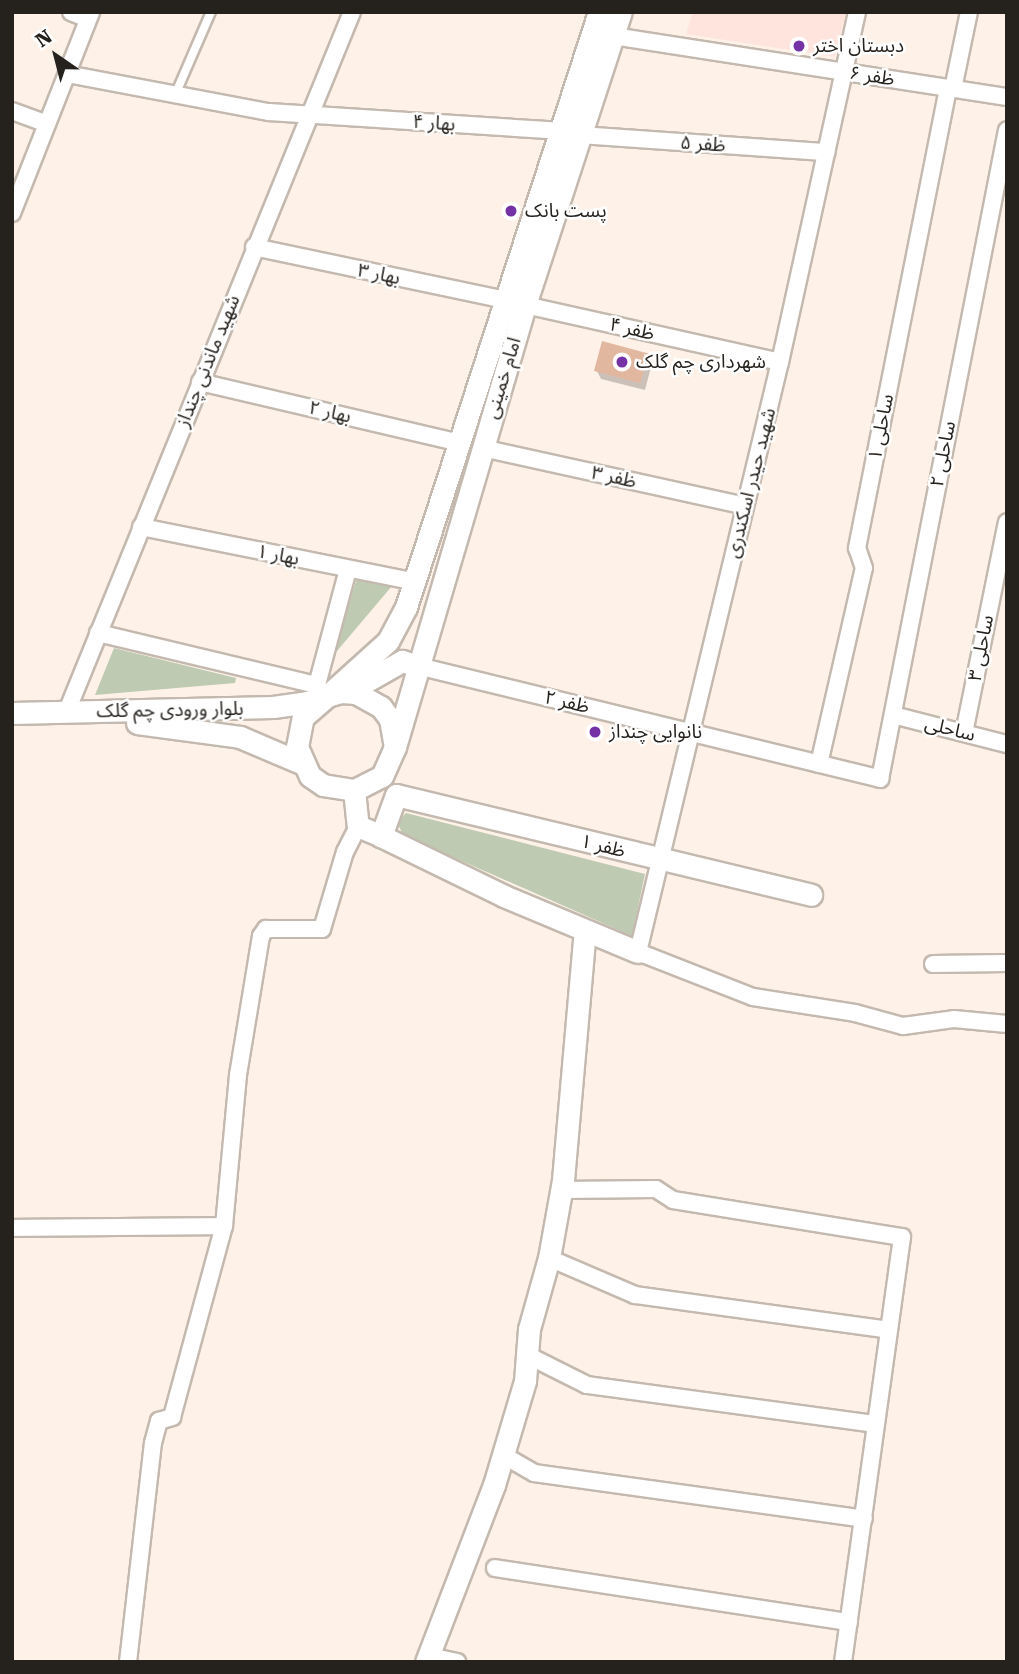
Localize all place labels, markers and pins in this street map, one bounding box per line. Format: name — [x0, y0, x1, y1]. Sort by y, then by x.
place label: دبستان اختر — [813, 35, 904, 57]
marker: دبستان اختر — [791, 38, 807, 54]
place label: پست بانک — [525, 200, 607, 222]
marker: پست بانک — [503, 203, 519, 219]
place label: شهرداری چم گلک — [636, 351, 766, 373]
marker: شهرداری چم گلک — [614, 354, 630, 370]
place label: نانوایی چنداز — [609, 721, 702, 743]
marker: نانوایی چنداز — [587, 724, 603, 740]

